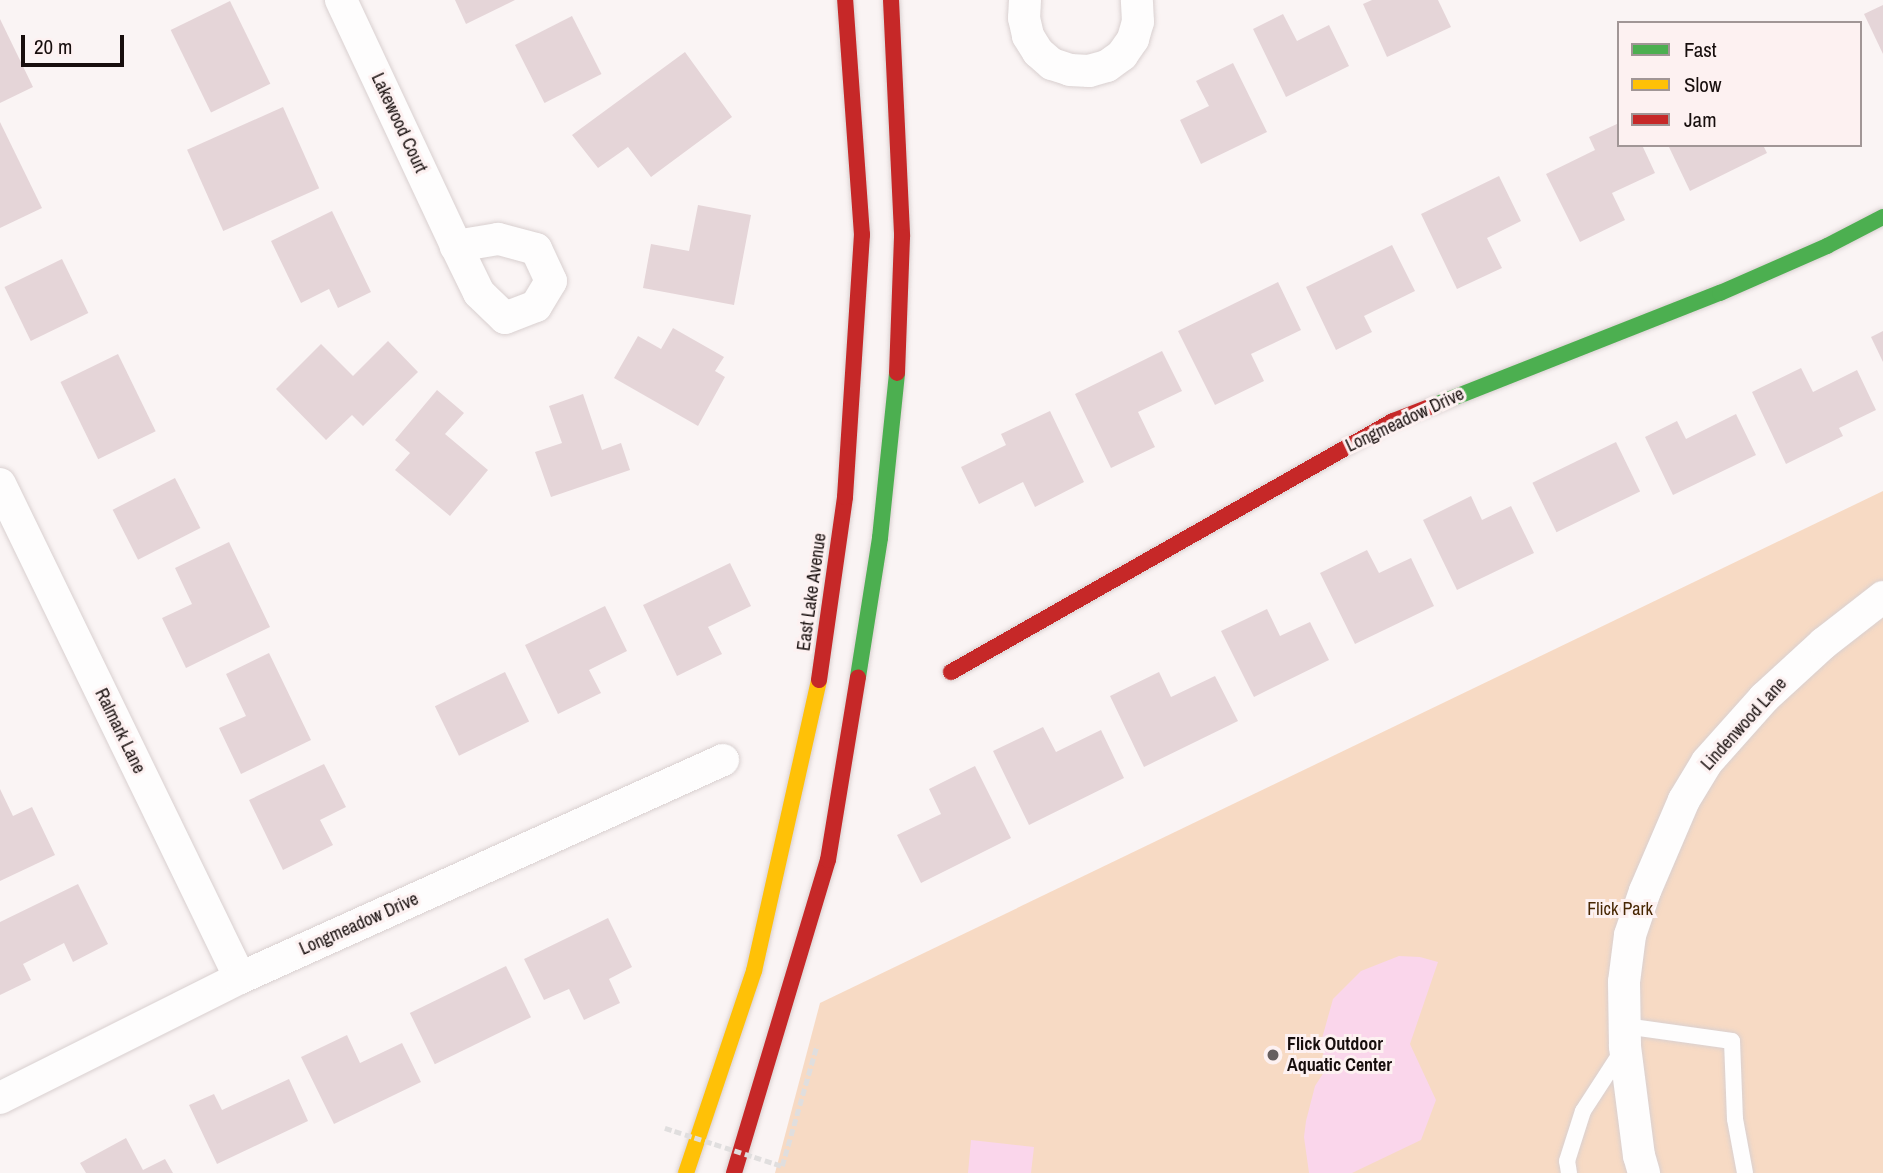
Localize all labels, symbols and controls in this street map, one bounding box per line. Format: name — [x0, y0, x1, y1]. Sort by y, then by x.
scale bar — [24, 21, 128, 65]
legend — [1617, 21, 1862, 147]
text: 20 m — [34, 32, 72, 61]
text: Fast — [1684, 35, 1717, 64]
street label: Lakewood Court — [367, 70, 431, 176]
text: Slow — [1684, 70, 1721, 99]
text: Jam — [1684, 105, 1717, 134]
street label: Longmeadow Drive — [1342, 383, 1468, 457]
street label: East Lake Avenue — [793, 531, 831, 653]
street label: Lindenwood Lane — [1697, 673, 1791, 775]
street label: Ralmark Lane — [90, 685, 150, 777]
street label: Longmeadow Drive — [296, 888, 422, 960]
park label: Flick Park — [1587, 898, 1653, 920]
place label: Flick Outdoor Aquatic Center — [1287, 1034, 1392, 1076]
marker: Flick Outdoor Aquatic Center — [1265, 1047, 1281, 1063]

